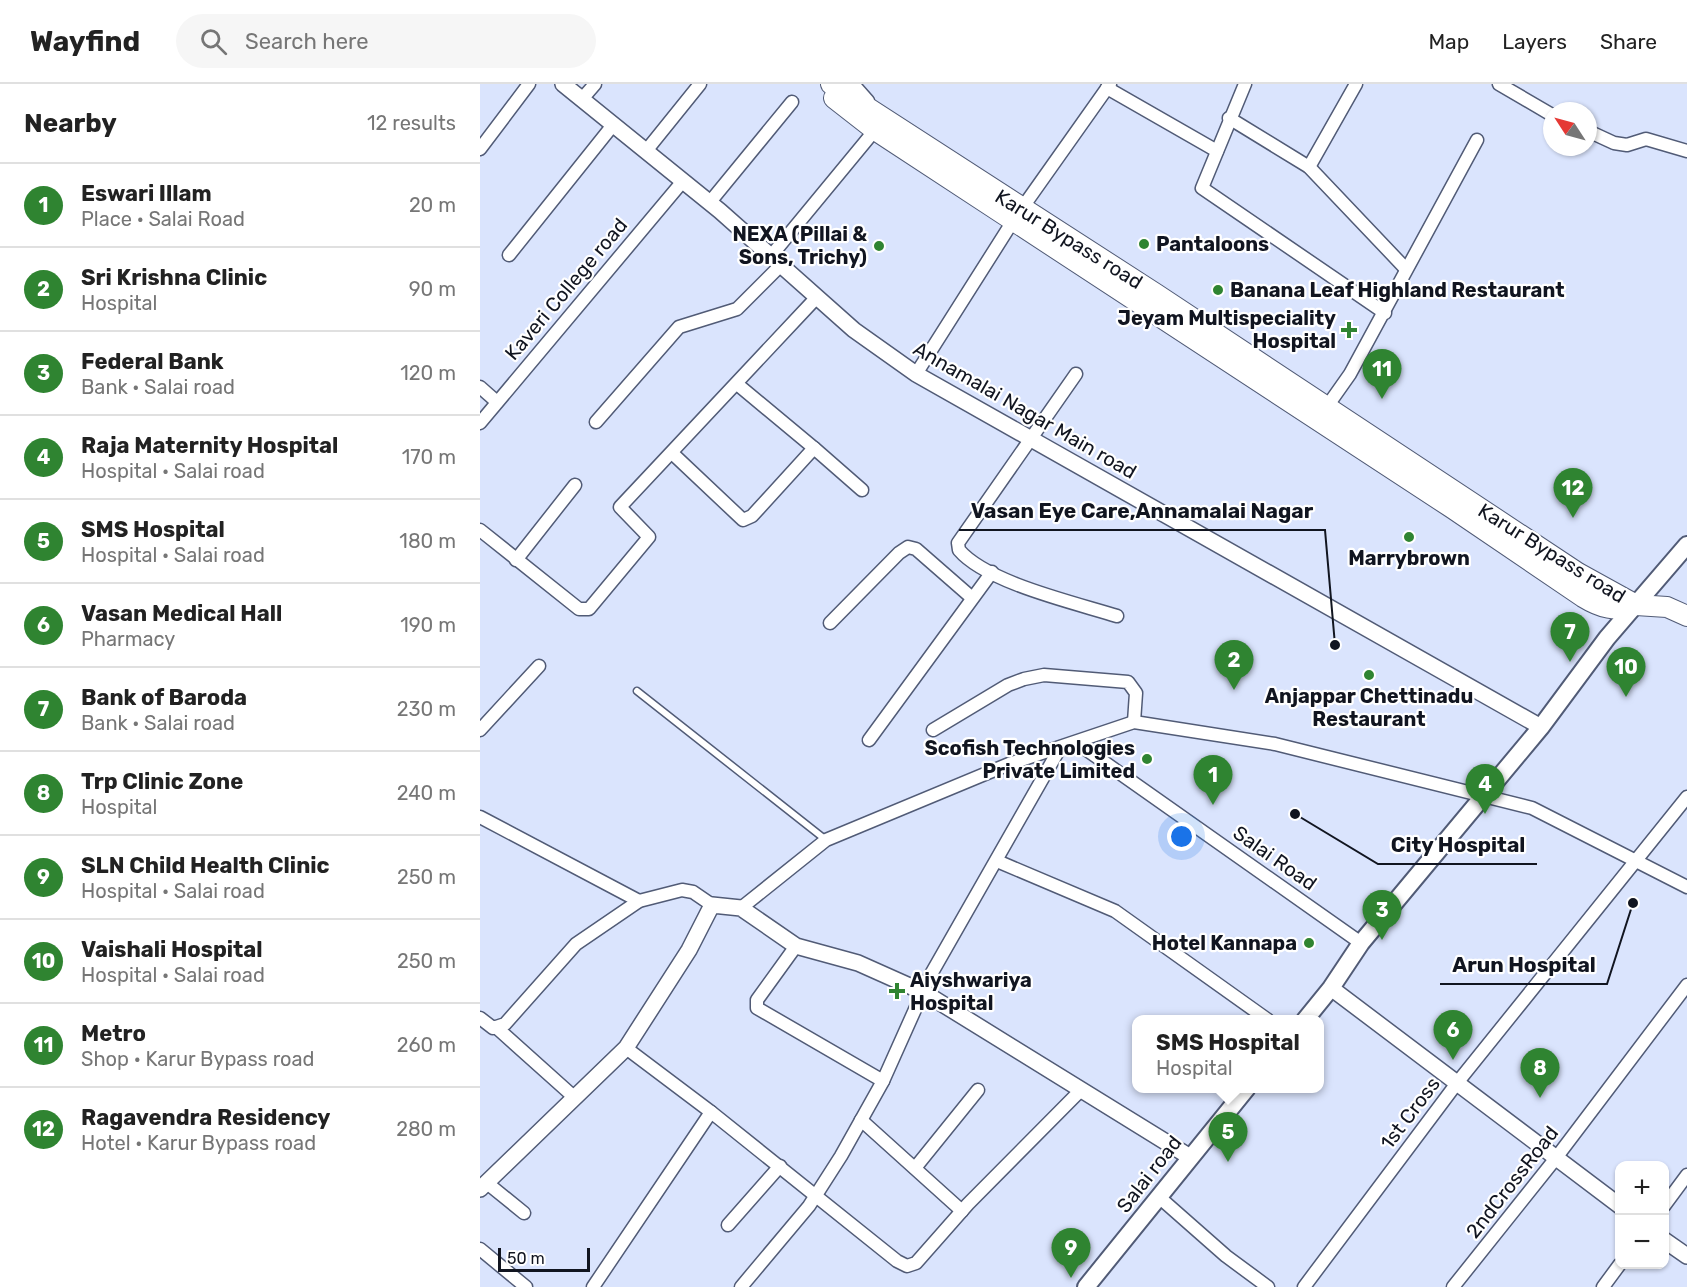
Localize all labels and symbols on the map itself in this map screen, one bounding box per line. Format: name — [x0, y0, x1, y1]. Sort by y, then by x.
north arrow — [1543, 102, 1597, 156]
street label: Karur Bypass road — [991, 184, 1147, 294]
street label: Kaveri College road — [500, 213, 632, 365]
place label: NEXA (Pillai & Sons, Trichy) — [732, 222, 867, 269]
place label: Pantaloons — [1156, 232, 1269, 256]
marker: Pantaloons — [1137, 237, 1151, 251]
marker: NEXA (Pillai & Sons, Trichy) — [872, 239, 886, 253]
place label: Banana Leaf Highland Restaurant — [1230, 278, 1565, 302]
marker: Banana Leaf Highland Restaurant — [1211, 283, 1225, 297]
place label: Jeyam Multispeciality Hospital — [1118, 306, 1336, 353]
marker: Jeyam Multispeciality Hospital — [1340, 321, 1358, 339]
street label: Annamalai Nagar Main road — [909, 336, 1141, 484]
pin: 11 — [1362, 350, 1402, 399]
pin: 12 — [1554, 468, 1592, 518]
callout: Vasan Eye Care,Annamalai Nagar — [959, 491, 1325, 530]
text: Vasan Eye Care,Annamalai Nagar — [971, 498, 1314, 523]
street label: Karur Bypass road — [1474, 498, 1630, 608]
marker: Marrybrown — [1402, 530, 1416, 544]
place label: Marrybrown — [1348, 546, 1470, 570]
pin: 7 — [1550, 612, 1590, 662]
pin: 2 — [1214, 640, 1254, 690]
pin: 10 — [1606, 648, 1646, 697]
marker: Anjappar Chettinadu Restaurant — [1362, 668, 1376, 682]
place label: Anjappar Chettinadu Restaurant — [1265, 684, 1473, 731]
place label: Scofish Technologies Private Limited — [925, 736, 1135, 783]
marker: Scofish Technologies Private Limited — [1140, 752, 1154, 766]
pin: 1 — [1194, 756, 1232, 805]
pin: 4 — [1466, 764, 1504, 814]
street label: Salai Road — [1229, 820, 1321, 896]
your location — [1167, 822, 1196, 851]
callout: City Hospital — [1378, 825, 1537, 864]
text: City Hospital — [1391, 832, 1525, 857]
pin: 3 — [1362, 890, 1402, 940]
place label: Hotel Kannapa — [1152, 931, 1297, 955]
marker: Hotel Kannapa — [1302, 936, 1316, 950]
callout: Arun Hospital — [1440, 945, 1607, 984]
text: Arun Hospital — [1452, 952, 1596, 977]
place label: Aiyshwariya Hospital — [910, 968, 1032, 1015]
marker: Aiyshwariya Hospital — [888, 982, 906, 1000]
pin: 6 — [1434, 1010, 1472, 1060]
pin: 8 — [1520, 1048, 1560, 1098]
street label: 1st Cross — [1375, 1072, 1445, 1154]
pin: 5 — [1208, 1112, 1248, 1162]
street label: 2ndCrossRoad — [1461, 1121, 1563, 1243]
street label: Salai road — [1112, 1131, 1186, 1217]
pin: 9 — [1052, 1228, 1090, 1278]
scale bar — [498, 1245, 590, 1272]

